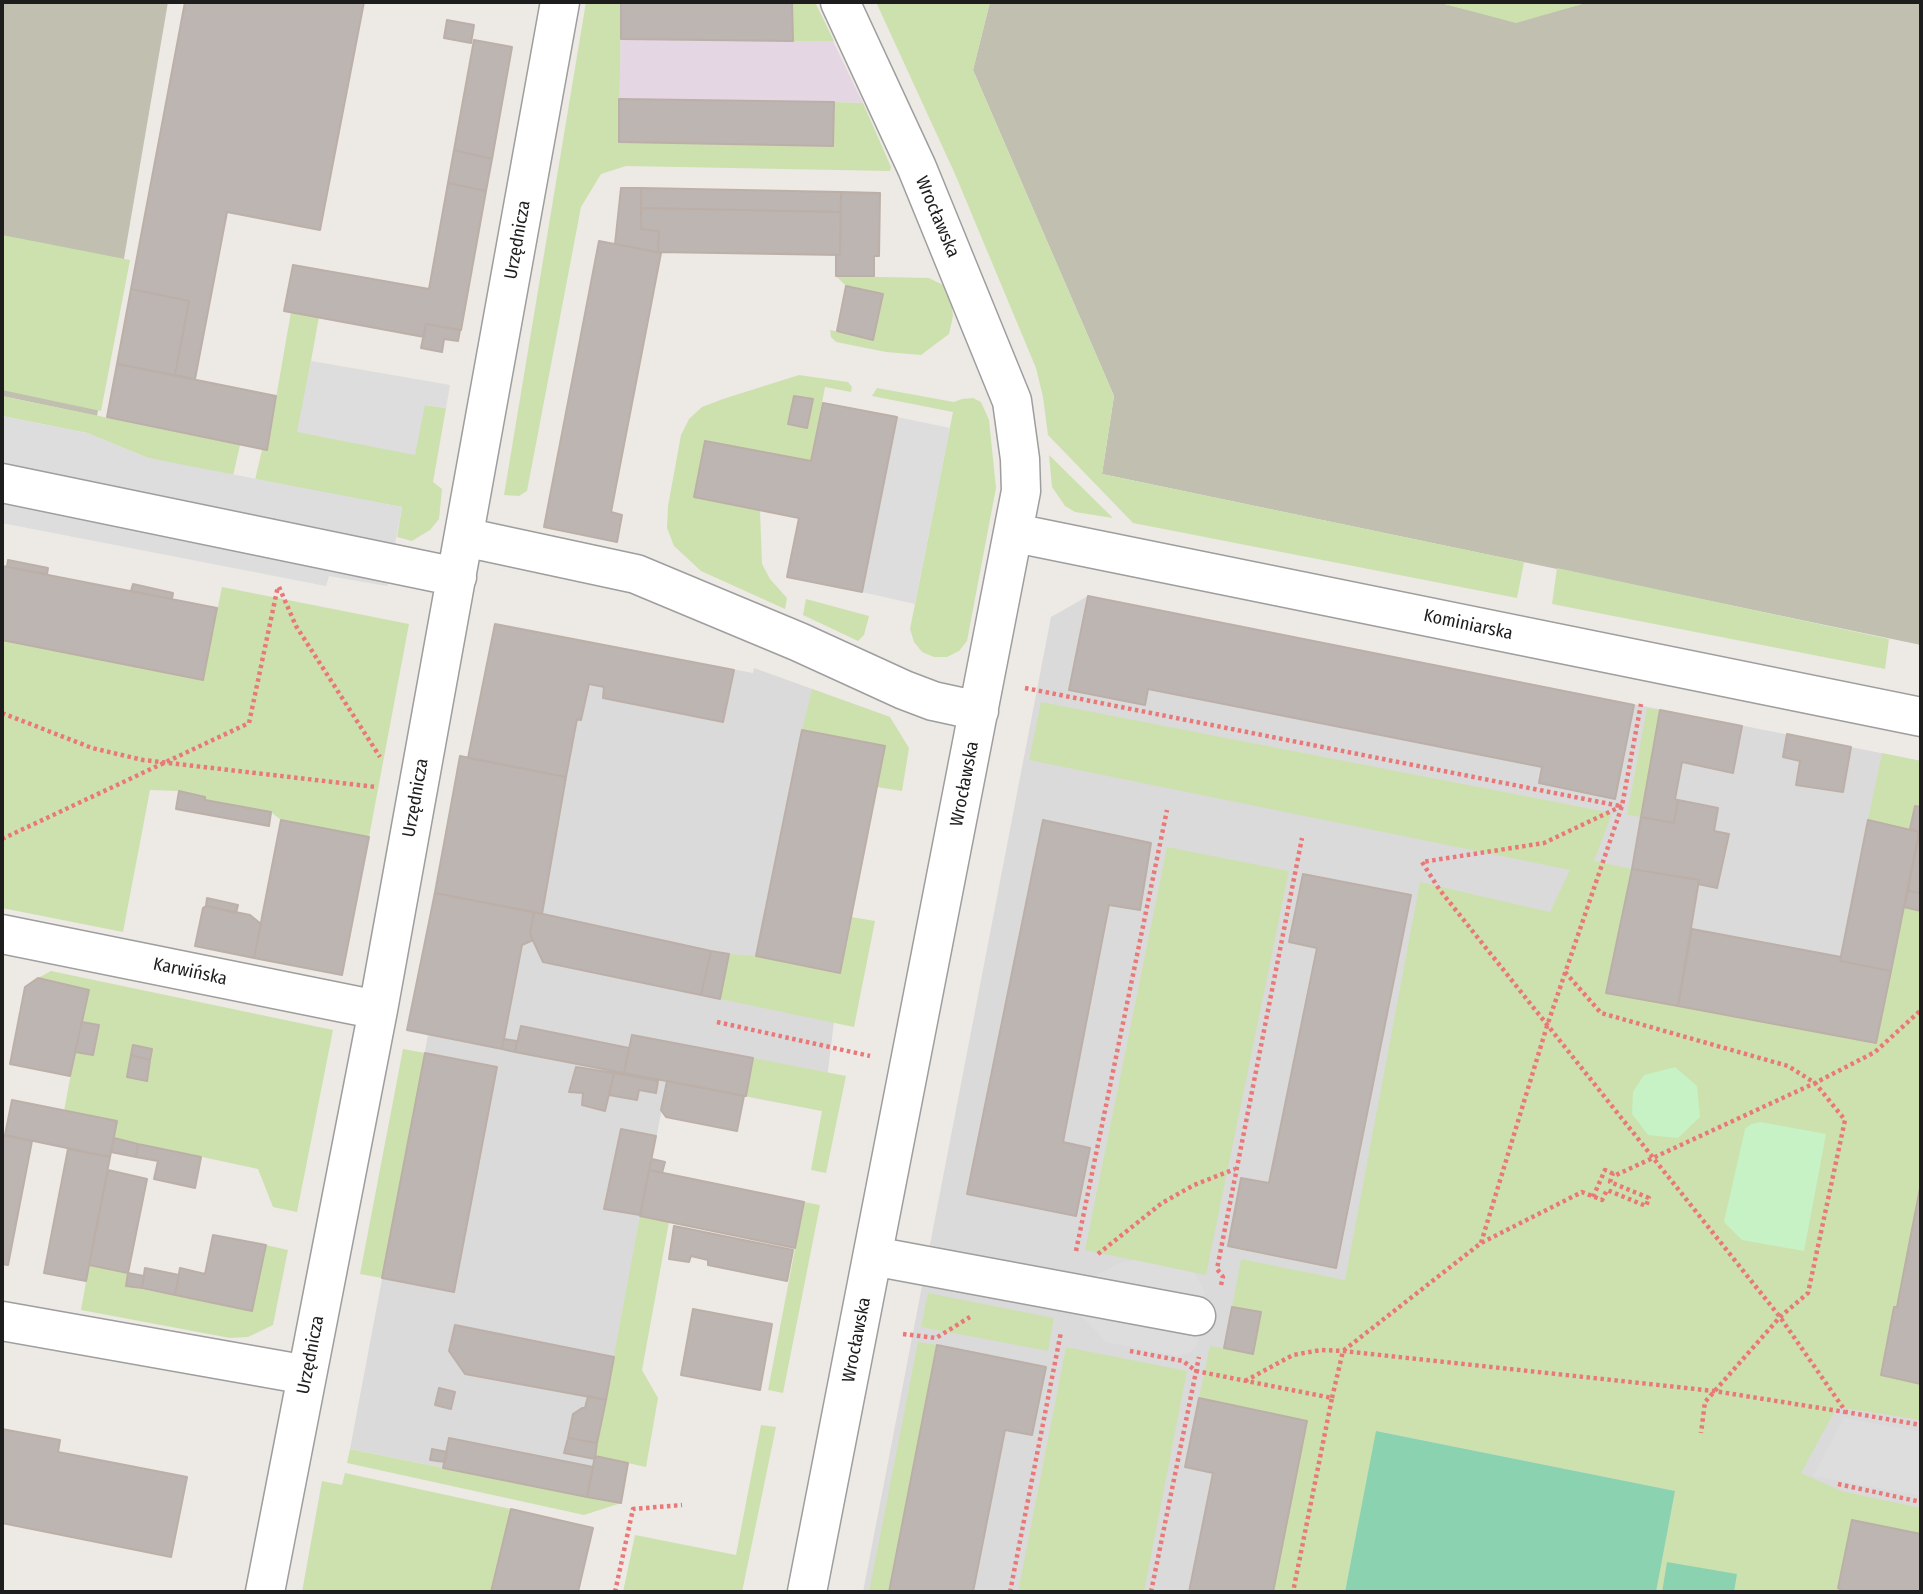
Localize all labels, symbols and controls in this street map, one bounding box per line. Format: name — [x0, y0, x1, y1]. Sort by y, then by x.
street label: Wrocławska — [910, 173, 964, 261]
street label: Urzędnicza — [500, 199, 536, 281]
street label: Kominiarska — [1421, 605, 1515, 645]
street label: Wrocławska — [946, 740, 984, 828]
street label: Urzędnicza — [398, 757, 434, 839]
street label: Karwińska — [151, 954, 229, 990]
street label: Wrocławska — [838, 1296, 876, 1384]
street label: Urzędnicza — [293, 1314, 329, 1396]

